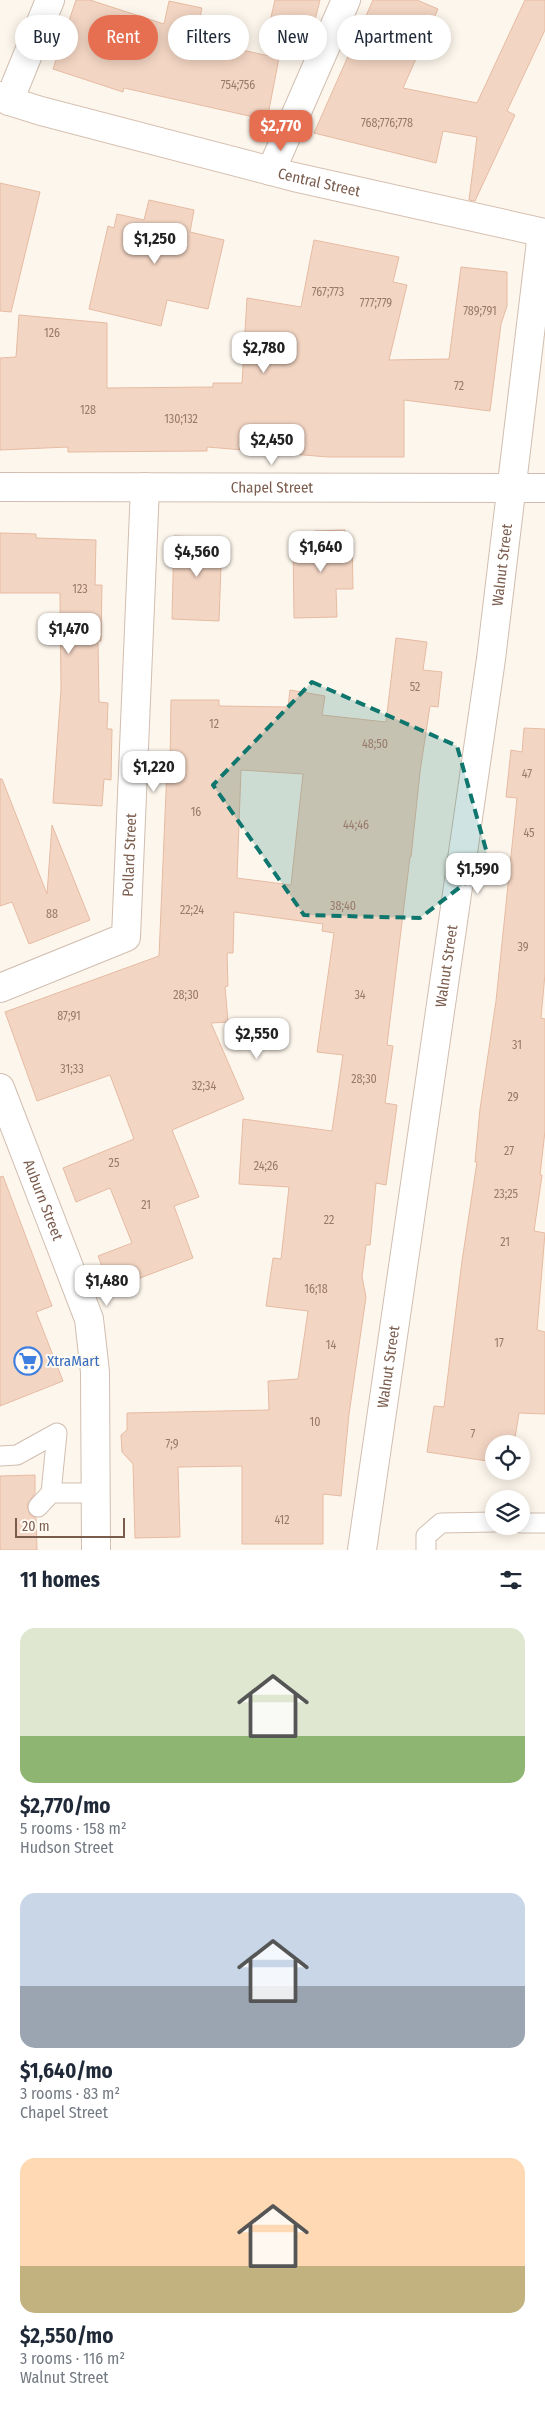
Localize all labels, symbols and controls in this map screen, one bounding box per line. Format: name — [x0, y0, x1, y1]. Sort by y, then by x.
chip: Buy — [15, 15, 78, 60]
chip: Rent — [88, 15, 158, 60]
chip: Filters — [168, 15, 249, 60]
chip: New — [259, 15, 327, 60]
chip: Apartment — [337, 15, 451, 60]
house number: 754;756 — [221, 78, 255, 92]
pin: $2,770 — [240, 110, 322, 152]
text: $2,770 — [260, 116, 302, 135]
house number: 768;776;778 — [361, 116, 413, 130]
street label: Central Street — [276, 164, 362, 201]
pin: $1,250 — [114, 222, 196, 265]
text: $1,250 — [134, 229, 176, 248]
house number: 767;773 — [312, 285, 344, 299]
house number: 777;779 — [360, 296, 392, 310]
house number: 789;791 — [463, 304, 497, 318]
house number: 126 — [44, 326, 60, 340]
pin: $2,780 — [223, 332, 305, 374]
text: $2,780 — [243, 338, 285, 357]
house number: 72 — [454, 379, 464, 393]
house number: 128 — [80, 403, 96, 417]
house number: 130;132 — [164, 412, 198, 426]
pin: $2,450 — [231, 424, 313, 466]
text: $2,450 — [250, 430, 294, 449]
street label: Chapel Street — [231, 478, 313, 497]
street label: Walnut Street — [488, 523, 516, 607]
pin: $1,640 — [280, 530, 362, 573]
pin: $4,560 — [156, 536, 238, 578]
text: $1,640 — [300, 537, 342, 556]
text: $4,560 — [175, 542, 219, 561]
house number: 123 — [72, 582, 88, 596]
pin: $1,470 — [28, 612, 110, 655]
text: $1,470 — [49, 619, 89, 638]
house number: 52 — [410, 680, 420, 694]
house number: 12 — [209, 717, 219, 731]
house number: 48;50 — [362, 737, 388, 751]
pin: $1,220 — [113, 750, 195, 793]
text: $1,220 — [133, 757, 175, 776]
house number: 47 — [522, 767, 532, 781]
house number: 16 — [191, 805, 201, 819]
street label: Pollard Street — [119, 813, 140, 897]
house number: 44;46 — [343, 818, 369, 832]
house number: 45 — [523, 826, 535, 840]
pin: $1,590 — [437, 852, 519, 895]
text: $1,590 — [457, 859, 499, 878]
house number: 38;40 — [330, 899, 356, 913]
house number: 22;24 — [180, 903, 204, 917]
house number: 88 — [46, 907, 58, 921]
street label: Walnut Street — [432, 924, 461, 1009]
house number: 39 — [517, 940, 529, 954]
house number: 28;30 — [173, 988, 199, 1002]
house number: 34 — [354, 988, 366, 1002]
house number: 87;91 — [57, 1009, 81, 1023]
pin: $2,550 — [216, 1018, 298, 1060]
text: $2,550 — [235, 1024, 279, 1043]
house number: 31 — [512, 1038, 522, 1052]
house number: 31;33 — [60, 1062, 84, 1076]
house number: 28;30 — [351, 1072, 377, 1086]
house number: 32;34 — [192, 1079, 216, 1093]
house number: 29 — [507, 1090, 519, 1104]
house number: 27 — [504, 1144, 514, 1158]
house number: 25 — [109, 1156, 120, 1170]
street label: Auburn Street — [19, 1157, 67, 1243]
house number: 24;26 — [254, 1159, 278, 1173]
house number: 23;25 — [494, 1187, 519, 1201]
house number: 21 — [141, 1198, 151, 1212]
house number: 22 — [324, 1213, 334, 1227]
house number: 21 — [500, 1235, 510, 1249]
pin: $1,480 — [66, 1264, 148, 1307]
text: $1,480 — [86, 1271, 128, 1290]
house number: 16;18 — [304, 1282, 328, 1296]
street label: Walnut Street — [374, 1324, 403, 1409]
house number: 17 — [494, 1336, 504, 1350]
house number: 14 — [326, 1338, 336, 1352]
supermarket icon: XtraMart — [13, 1346, 43, 1376]
place label: XtraMart — [47, 1352, 99, 1370]
house number: 10 — [310, 1415, 320, 1429]
house number: 7 — [471, 1427, 476, 1441]
map controls — [485, 1435, 530, 1535]
button: locate — [485, 1435, 530, 1480]
house number: 7;9 — [165, 1437, 179, 1451]
button: layers — [485, 1490, 530, 1535]
house number: 412 — [274, 1513, 290, 1527]
scale bar — [15, 1515, 125, 1538]
text: 20 m — [22, 1518, 50, 1535]
icon: filters — [497, 1566, 525, 1594]
text: 11 homes — [20, 1567, 100, 1593]
icon: home — [228, 1661, 318, 1751]
text: $2,770/mo — [20, 1793, 110, 1819]
text: 5 rooms · 158 m² — [20, 1819, 126, 1838]
text: Hudson Street — [20, 1838, 113, 1857]
icon: home — [228, 1926, 318, 2016]
text: $1,640/mo — [20, 2058, 113, 2084]
text: 3 rooms · 83 m² — [20, 2084, 120, 2103]
text: Chapel Street — [20, 2103, 108, 2122]
icon: home — [228, 2191, 318, 2281]
text: $2,550/mo — [20, 2323, 113, 2349]
text: 3 rooms · 116 m² — [20, 2349, 125, 2368]
text: Walnut Street — [20, 2368, 109, 2387]

